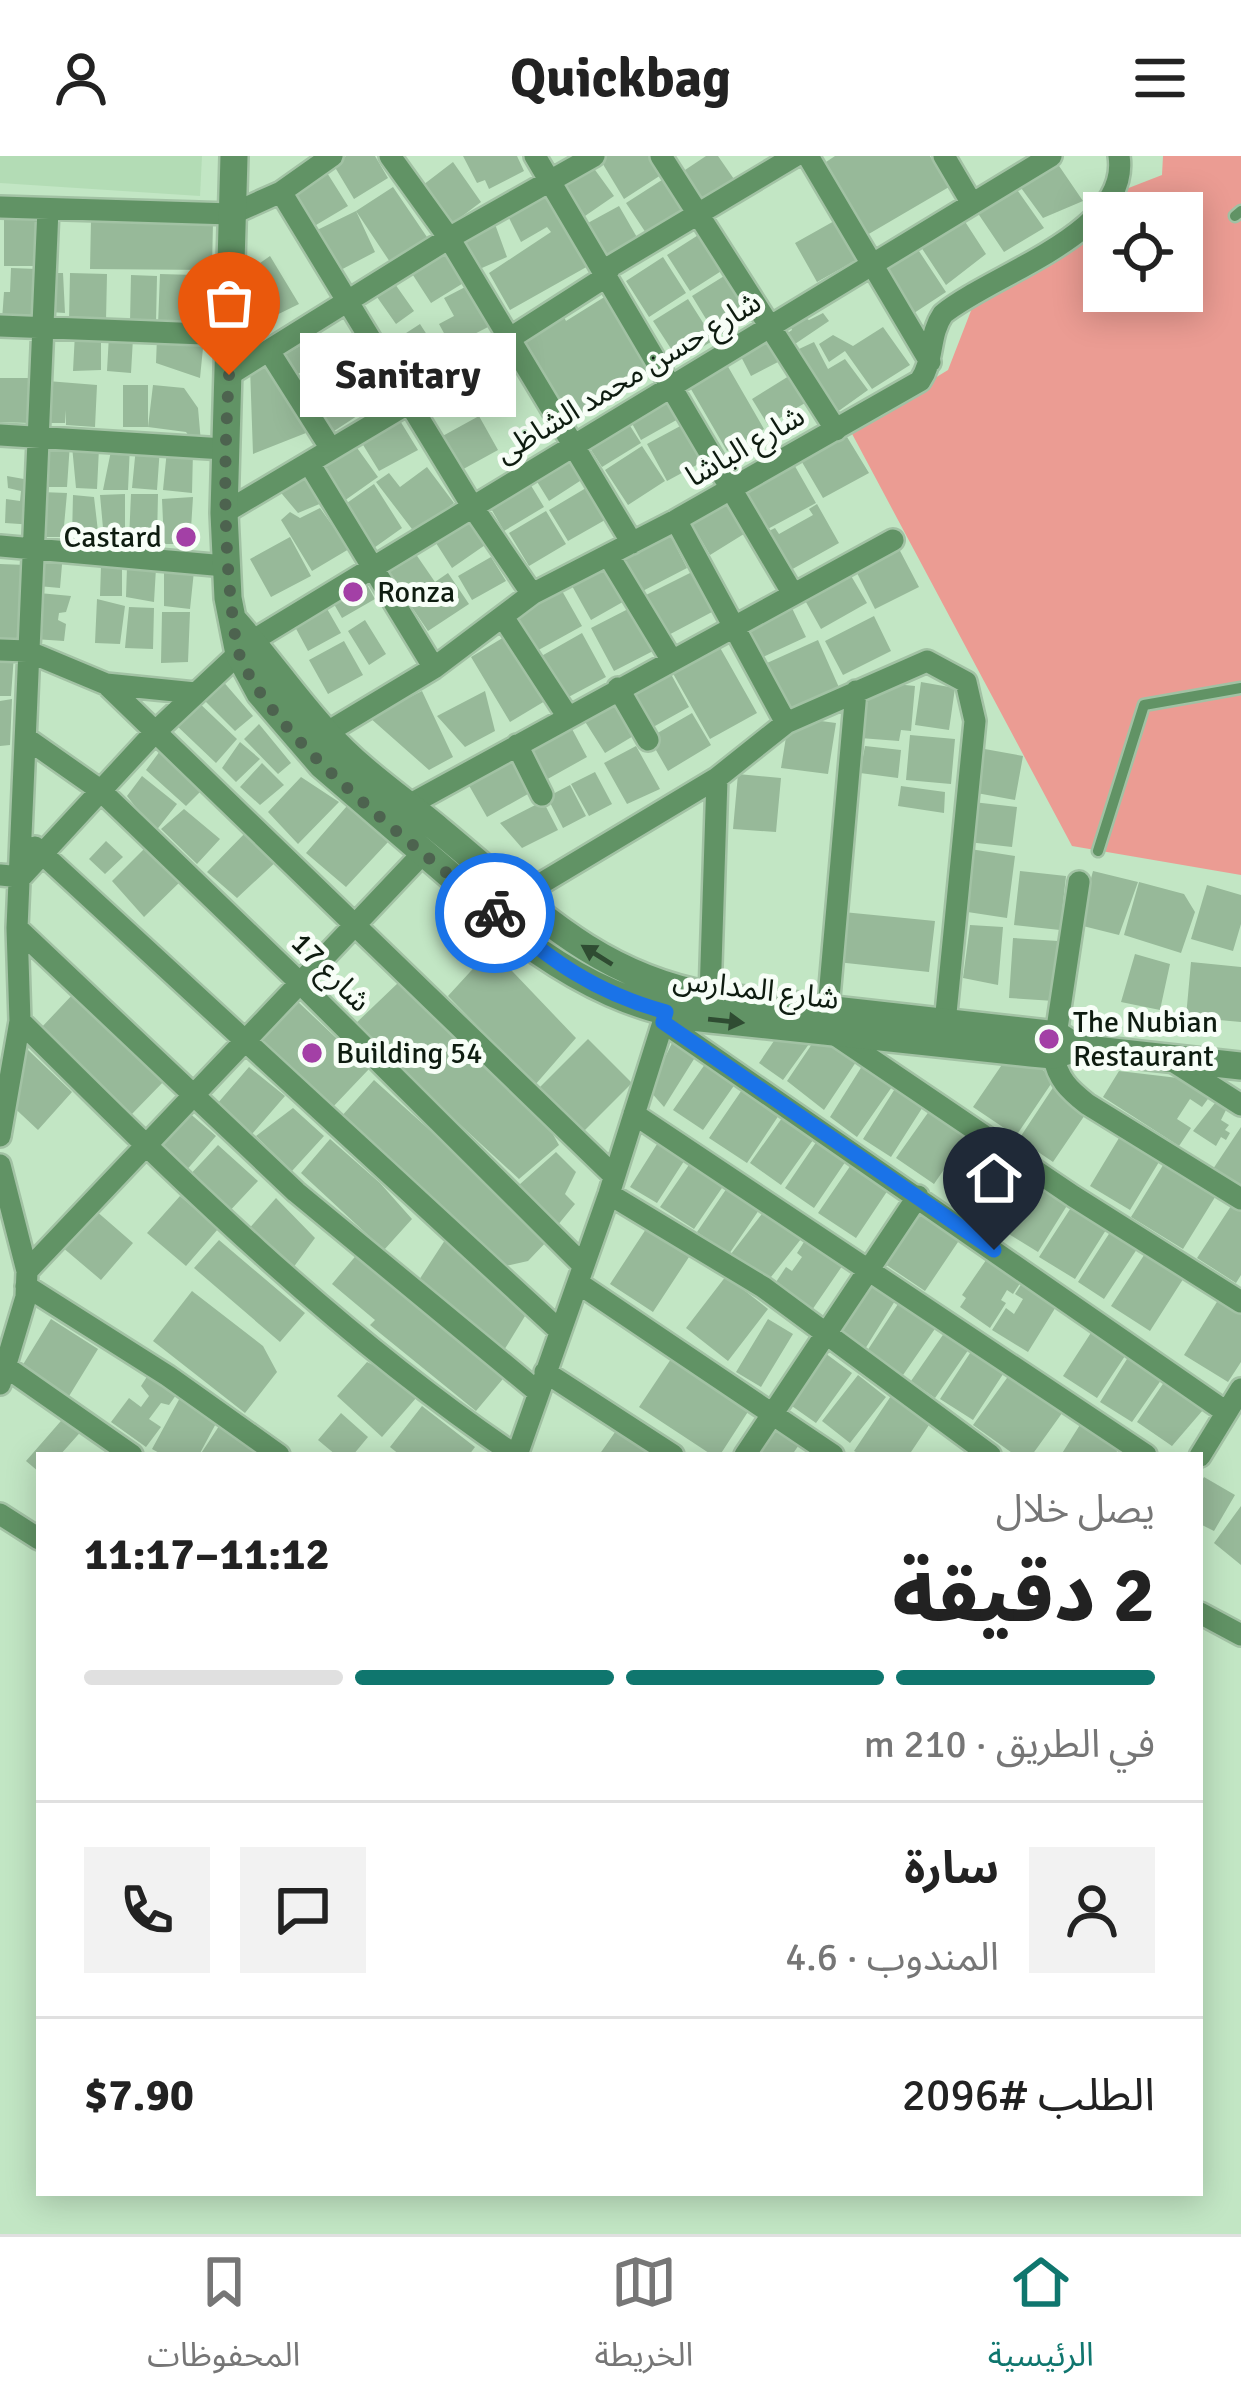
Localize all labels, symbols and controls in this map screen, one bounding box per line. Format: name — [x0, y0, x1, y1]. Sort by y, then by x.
icon: person — [48, 45, 114, 111]
text: Quickbag — [510, 45, 731, 112]
icon: menu — [1127, 45, 1193, 111]
map controls — [1083, 192, 1203, 312]
button: locate — [1083, 192, 1203, 312]
pin — [178, 252, 280, 375]
icon: bag — [196, 270, 262, 336]
street label: شارع حسن محمد الشاظى — [489, 284, 769, 474]
callout: Sanitary — [301, 333, 517, 417]
text: Sanitary — [335, 351, 481, 399]
street label: شارع الباشا — [679, 398, 813, 498]
place label: Castard — [63, 519, 162, 556]
marker: Castard — [173, 524, 199, 550]
place label: Ronza — [377, 574, 455, 611]
marker: Ronza — [340, 579, 366, 605]
courier — [435, 853, 555, 973]
icon: bike — [462, 880, 528, 946]
street label: شارع 17 — [281, 925, 378, 1022]
one-way arrow — [580, 945, 613, 967]
street label: شارع المدارس — [671, 961, 841, 1021]
place label: The Nubian Restaurant — [1073, 1004, 1218, 1075]
one-way arrow — [708, 1012, 746, 1031]
marker: The Nubian Restaurant — [1036, 1026, 1062, 1052]
place label: Building 54 — [336, 1035, 482, 1072]
marker: Building 54 — [299, 1040, 325, 1066]
pin — [943, 1127, 1045, 1250]
icon: home — [961, 1145, 1027, 1211]
text: يصل خلال — [996, 1485, 1155, 1533]
text: 11:12–11:17 — [84, 1527, 330, 1582]
text: 2 دقيقة — [892, 1548, 1155, 1644]
text: في الطريق · 210 m — [864, 1720, 1155, 1768]
text: سارة — [904, 1841, 999, 1896]
button: phone — [84, 1847, 210, 1973]
button: chat — [240, 1847, 366, 1973]
button: person — [1029, 1847, 1155, 1973]
text: المندوب · 4.6 — [785, 1933, 999, 1981]
text: $7.90 — [84, 2068, 194, 2123]
text: الطلب #2096 — [902, 2068, 1155, 2123]
tab: المحفوظات — [147, 2249, 300, 2390]
tab: الخريطة — [595, 2249, 693, 2390]
tab: الرئيسية — [988, 2249, 1094, 2390]

